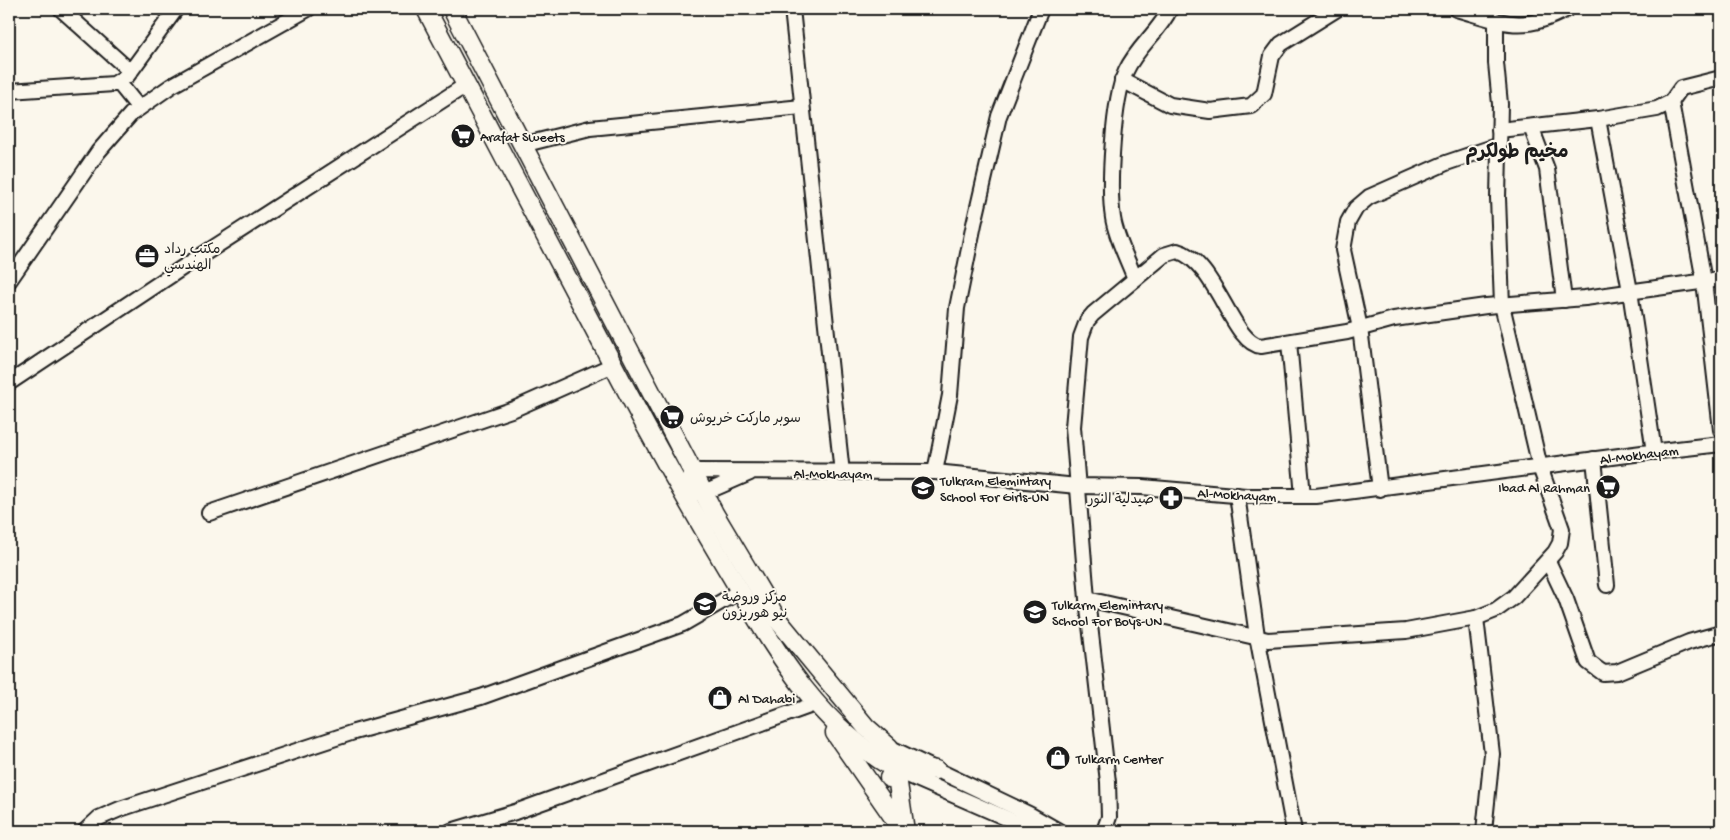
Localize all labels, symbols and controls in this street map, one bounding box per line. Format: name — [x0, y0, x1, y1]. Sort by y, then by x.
supermarket icon: Arafat Sweets — [450, 123, 476, 149]
place label: Arafat Sweets — [480, 130, 566, 147]
district label: مخيم طولكرم — [1466, 142, 1568, 165]
place label: مكتب رداد الهندسي — [164, 242, 220, 277]
office icon: مكتب رداد الهندسي — [134, 243, 160, 269]
supermarket icon: سوبر ماركت خريوش — [659, 404, 685, 430]
place label: سوبر ماركت خريوش — [690, 411, 801, 428]
street label: Al-Mokhayam — [1599, 443, 1680, 470]
street label: Al-Mokhayam — [794, 467, 872, 484]
place label: Tulkram Elemintary School For Girls-UN — [939, 474, 1051, 507]
supermarket icon: Ibad Al Rahman — [1595, 474, 1621, 500]
school or university icon: Tulkram Elemintary School For Girls-UN — [910, 475, 936, 501]
place label: Ibad Al Rahman — [1498, 481, 1590, 498]
pharmacy icon: صيدلية النور — [1158, 485, 1184, 511]
street label: Al-Mokhayam — [1197, 486, 1277, 507]
place label: صيدلية النور — [1087, 492, 1154, 509]
place label: مركز وروضة نيو هوريزون — [722, 590, 787, 623]
school or university icon: مركز وروضة نيو هوريزون — [692, 591, 718, 617]
place label: Tulkarm Elemintary School For Boys-UN — [1051, 598, 1163, 631]
school or university icon: Tulkarm Elemintary School For Boys-UN — [1022, 599, 1048, 625]
shop icon: Al Dahabi — [707, 685, 733, 711]
place label: Al Dahabi — [738, 692, 795, 709]
shop icon: Tulkarm Center — [1045, 745, 1071, 771]
place label: Tulkarm Center — [1075, 752, 1164, 769]

